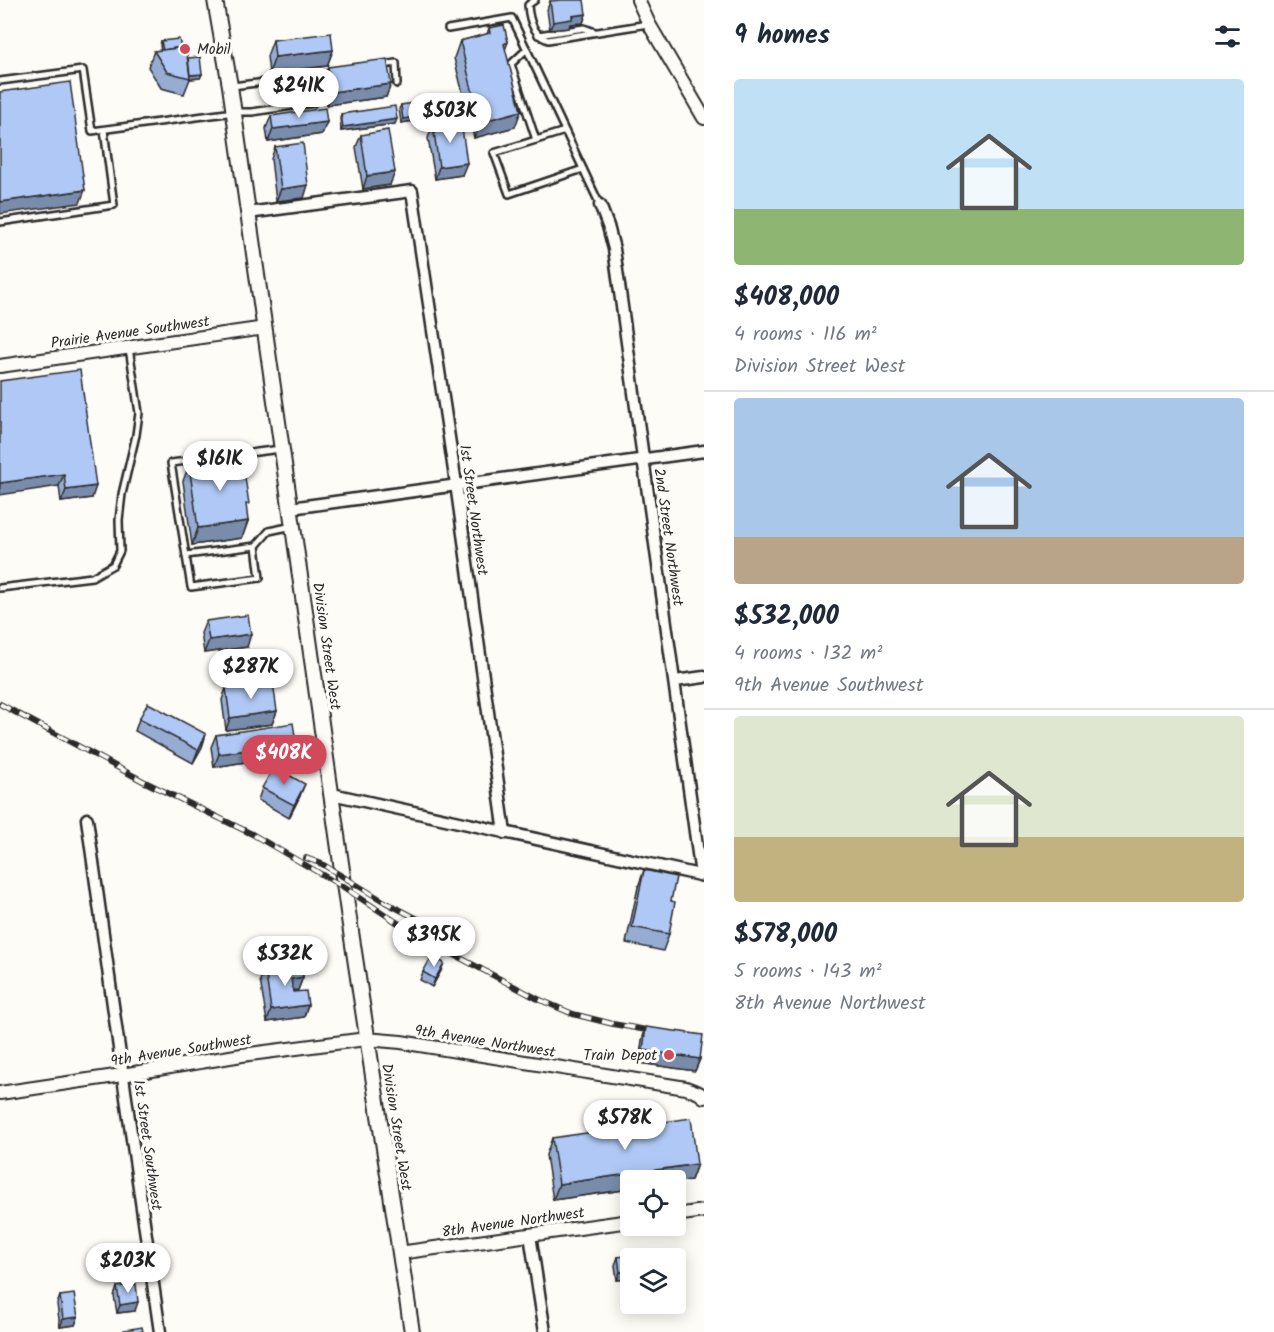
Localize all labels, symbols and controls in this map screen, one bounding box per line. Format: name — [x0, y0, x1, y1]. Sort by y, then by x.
text: 9 homes — [734, 15, 830, 57]
icon: filters — [1211, 20, 1244, 53]
place label: Mobil — [197, 38, 231, 62]
marker: Mobil — [178, 42, 192, 56]
pin: $241K — [257, 68, 341, 119]
text: $241K — [273, 71, 325, 103]
pin: $503K — [408, 93, 492, 144]
text: $503K — [422, 96, 478, 128]
icon: home — [935, 118, 1043, 226]
text: $408,000 — [734, 277, 839, 319]
street label: Prairie Avenue Southwest — [49, 310, 211, 356]
text: 4 rooms · 116 m² — [734, 319, 877, 351]
text: Division Street West — [734, 351, 906, 383]
icon: home — [935, 437, 1043, 545]
pin: $161K — [178, 441, 262, 492]
street label: 1st Street Northwest — [452, 443, 494, 577]
text: $161K — [197, 444, 243, 476]
street label: 2nd Street Northwest — [646, 467, 690, 608]
street label: Division Street West — [305, 581, 347, 712]
text: $532,000 — [734, 596, 839, 638]
text: 4 rooms · 132 m² — [734, 638, 882, 670]
pin: $287K — [209, 649, 293, 700]
text: $287K — [223, 652, 279, 684]
text: 9th Avenue Southwest — [734, 670, 924, 702]
pin: $408K — [242, 735, 326, 786]
text: $408K — [256, 738, 312, 770]
icon: home — [935, 755, 1043, 863]
text: $578,000 — [734, 914, 837, 956]
pin: $395K — [392, 917, 476, 968]
text: $395K — [406, 920, 462, 952]
pin: $532K — [243, 936, 327, 987]
text: $532K — [257, 939, 313, 971]
text: 5 rooms · 143 m² — [734, 956, 882, 988]
text: 8th Avenue Northwest — [734, 988, 926, 1020]
street label: 9th Avenue Northwest — [413, 1019, 557, 1065]
street label: 9th Avenue Southwest — [109, 1028, 253, 1074]
place label: Train Depot — [583, 1044, 657, 1068]
marker: Train Depot — [662, 1048, 676, 1062]
street label: Division Street West — [374, 1062, 418, 1193]
street label: 1st Street Southwest — [126, 1078, 168, 1212]
pin: $578K — [583, 1100, 667, 1151]
text: $578K — [597, 1103, 653, 1135]
map controls — [620, 1170, 686, 1314]
button: locate — [620, 1170, 686, 1236]
street label: 8th Avenue Northwest — [440, 1201, 586, 1245]
pin: $203K — [86, 1243, 170, 1294]
text: $203K — [100, 1246, 156, 1278]
button: layers — [620, 1248, 686, 1314]

